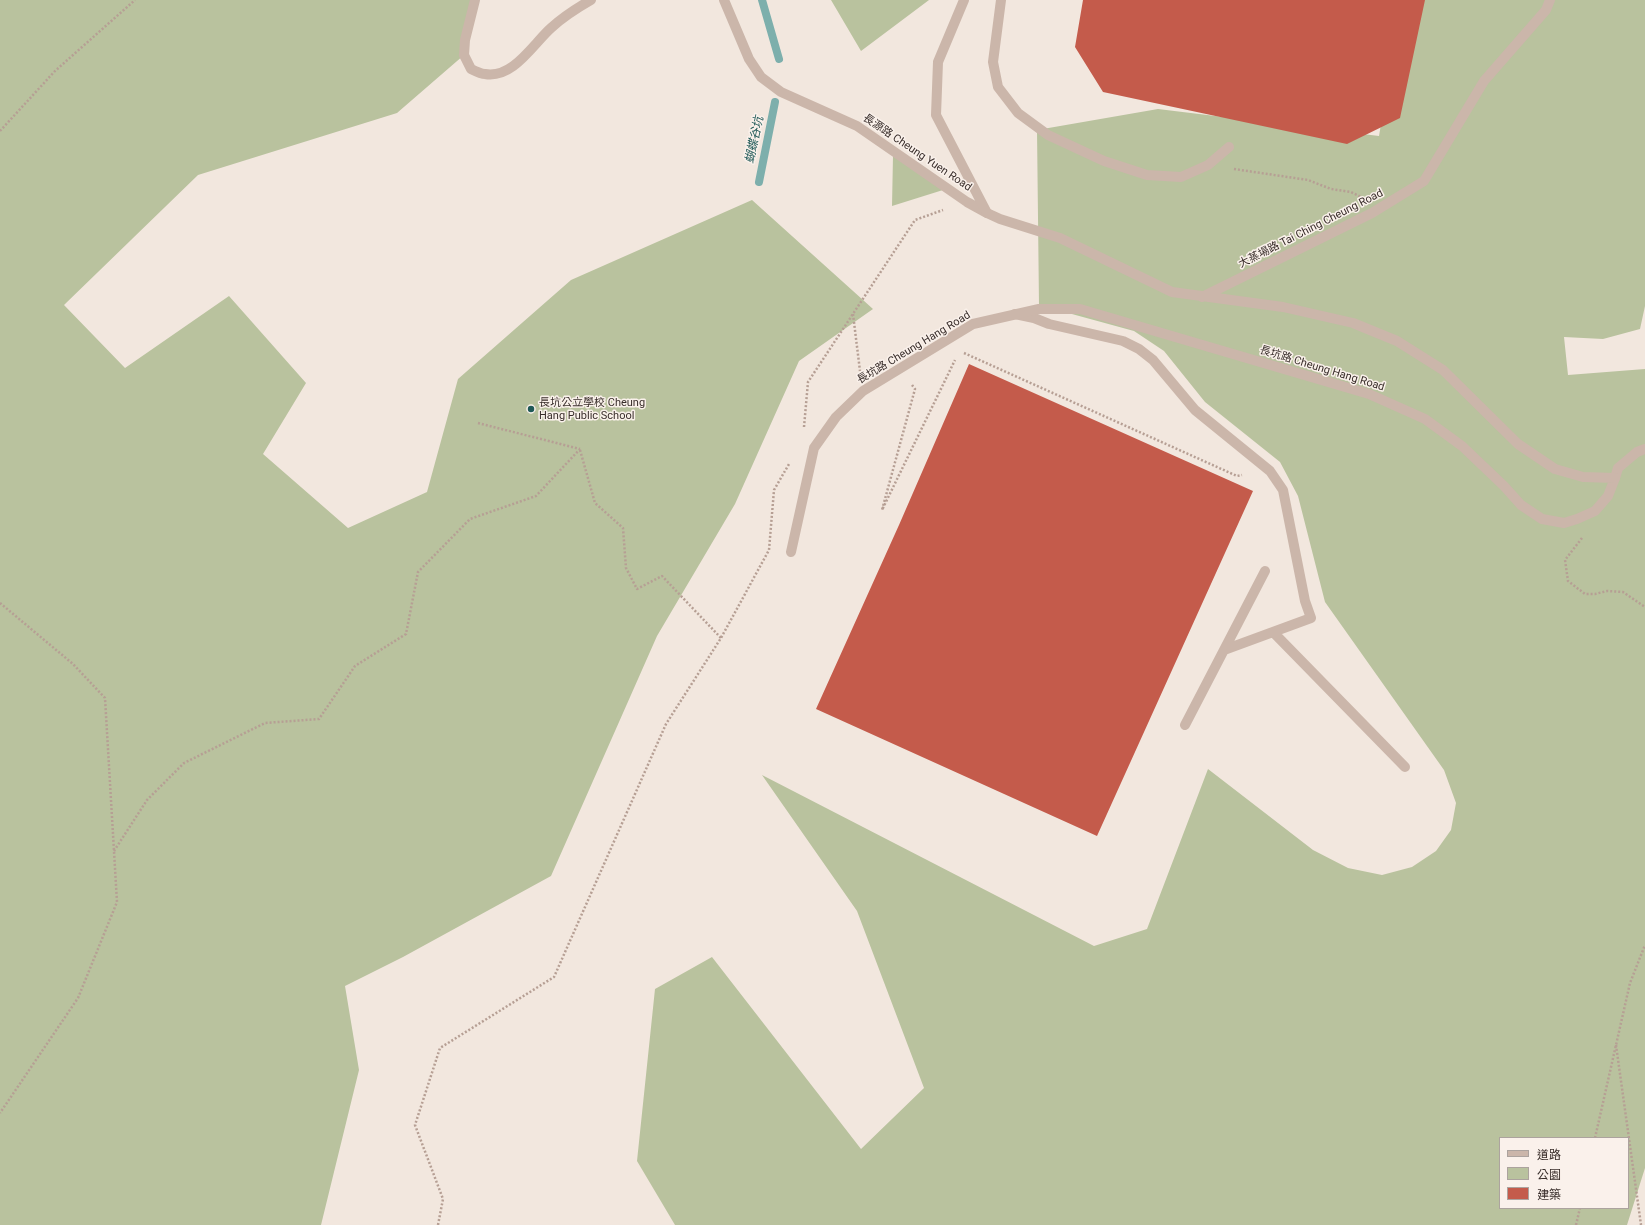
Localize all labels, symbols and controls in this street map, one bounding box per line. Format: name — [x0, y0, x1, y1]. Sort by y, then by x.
street label: 長源路 Cheung Yuen Road — [860, 112, 974, 194]
water label: 蝴蝶谷坑 — [743, 115, 767, 165]
street label: 大蒸場路 Tai Ching Cheung Road — [1237, 187, 1385, 271]
street label: 長坑路 Cheung Hang Road — [855, 309, 973, 387]
street label: 長坑路 Cheung Hang Road — [1258, 344, 1386, 394]
place label: 長坑公立學校 Cheung Hang Public School — [539, 396, 645, 422]
marker: 長坑公立學校 Cheung Hang Public School — [526, 404, 536, 414]
legend — [1499, 1137, 1629, 1209]
text: 道路 — [1537, 1148, 1561, 1162]
text: 公園 — [1537, 1168, 1561, 1182]
text: 建築 — [1537, 1188, 1561, 1202]

